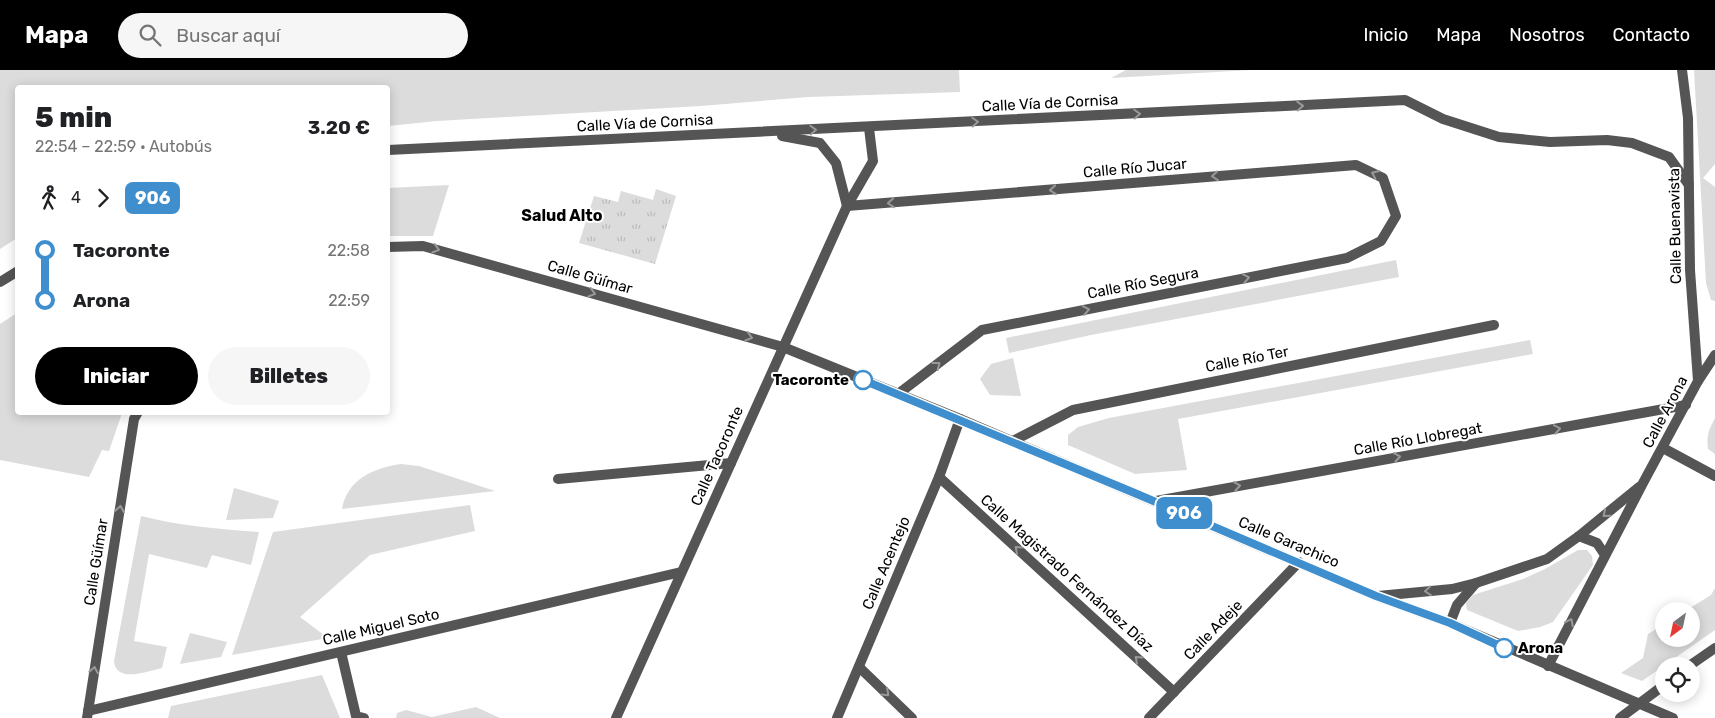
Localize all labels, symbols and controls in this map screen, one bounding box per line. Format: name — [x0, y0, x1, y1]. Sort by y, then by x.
search box — [118, 13, 468, 58]
text: Mapa — [25, 21, 88, 49]
icon: search — [136, 21, 164, 49]
text: Buscar aquí — [176, 24, 280, 47]
text: Inicio — [1363, 24, 1408, 46]
text: Mapa — [1436, 24, 1481, 46]
text: Nosotros — [1509, 24, 1585, 46]
text: Contacto — [1613, 24, 1690, 46]
street label: Calle Vía de Cornisa — [981, 90, 1119, 116]
one-way arrow — [1296, 100, 1304, 111]
text: 5 min — [35, 101, 112, 134]
one-way arrow — [1134, 108, 1142, 119]
street label: Calle Vía de Cornisa — [576, 110, 714, 136]
text: 3.20 € — [308, 116, 370, 139]
one-way arrow — [971, 117, 979, 128]
one-way arrow — [809, 125, 817, 136]
text: 22:54 – 22:59 · Autobús — [35, 137, 212, 156]
street label: Calle Río Jucar — [1082, 154, 1188, 182]
street label: Calle Buenavista — [1665, 168, 1685, 284]
one-way arrow — [1371, 170, 1380, 180]
one-way arrow — [1211, 171, 1219, 182]
icon: walk — [35, 184, 63, 212]
icon: forward — [89, 184, 117, 212]
one-way arrow — [1049, 184, 1057, 195]
text: 906 — [135, 187, 170, 209]
text: 4 — [71, 188, 81, 207]
one-way arrow — [887, 197, 895, 208]
district label: Salud Alto — [521, 206, 603, 225]
text: Tacoronte — [73, 239, 170, 262]
text: 22:58 — [327, 241, 370, 260]
one-way arrow — [431, 244, 439, 254]
street label: Calle Güímar — [545, 256, 635, 298]
street label: Calle Río Segura — [1086, 263, 1200, 303]
one-way arrow — [1241, 273, 1250, 284]
one-way arrow — [588, 288, 596, 298]
text: Arona — [73, 289, 130, 312]
text: 22:59 — [328, 291, 370, 310]
one-way arrow — [1082, 305, 1091, 315]
one-way arrow — [744, 332, 752, 342]
street label: Calle Río Ter — [1204, 342, 1290, 376]
button: Iniciar — [35, 347, 198, 405]
button: Billetes — [208, 347, 370, 405]
one-way arrow — [931, 362, 940, 370]
marker: Tacoronte — [853, 370, 873, 390]
place label: Tacoronte — [773, 371, 849, 389]
street label: Calle Arona — [1639, 373, 1691, 451]
street label: Calle Tacoronte — [687, 403, 747, 509]
street label: Calle Río Llobregat — [1352, 419, 1484, 459]
one-way arrow — [1553, 424, 1562, 434]
one-way arrow — [1393, 453, 1402, 463]
one-way arrow — [1233, 482, 1242, 492]
street label: Calle Magistrado Fernández Díaz — [977, 490, 1158, 656]
line badge: 906 — [1155, 497, 1213, 529]
text: 906 — [1166, 502, 1202, 524]
one-way arrow — [114, 505, 124, 514]
one-way arrow — [1603, 509, 1612, 517]
street label: Calle Garachico — [1236, 513, 1342, 571]
street label: Calle Acentejo — [858, 514, 914, 612]
street label: Calle Güímar — [80, 517, 112, 607]
one-way arrow — [1015, 546, 1024, 555]
one-way arrow — [1424, 585, 1432, 596]
street label: Calle Adeje — [1180, 596, 1246, 664]
north arrow — [1655, 602, 1700, 648]
map controls — [1655, 602, 1700, 702]
street label: Calle Miguel Soto — [321, 605, 441, 649]
one-way arrow — [1564, 619, 1574, 628]
marker: Arona — [1494, 638, 1514, 658]
place label: Arona — [1518, 639, 1563, 657]
one-way arrow — [1135, 656, 1144, 665]
button: locate — [1655, 657, 1700, 702]
one-way arrow — [89, 666, 99, 674]
one-way arrow — [880, 687, 889, 696]

